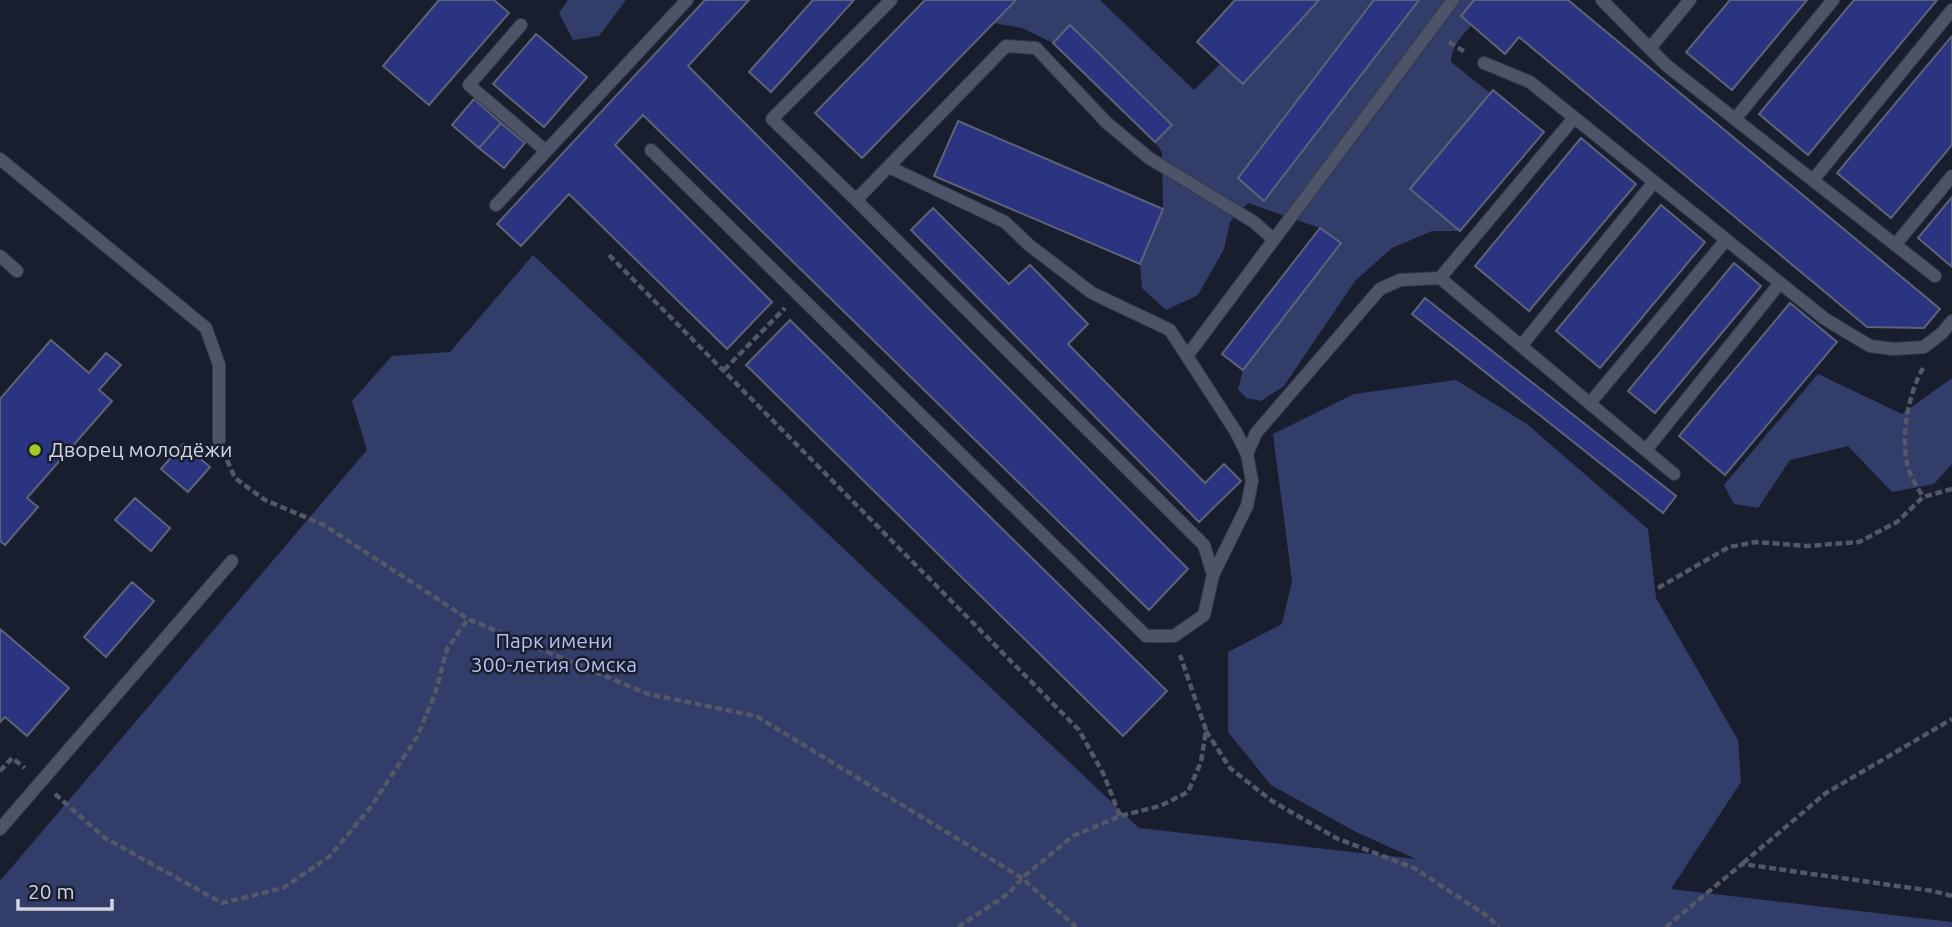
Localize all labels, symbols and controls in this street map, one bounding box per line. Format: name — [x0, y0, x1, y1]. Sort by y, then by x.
place label: Дворец молодёжи — [49, 437, 232, 461]
marker: Дворец молодёжи — [27, 442, 43, 458]
park label: Парк имени 300-летия Омска — [471, 628, 637, 676]
scale bar — [18, 867, 112, 911]
text: 20 m — [28, 879, 75, 903]

